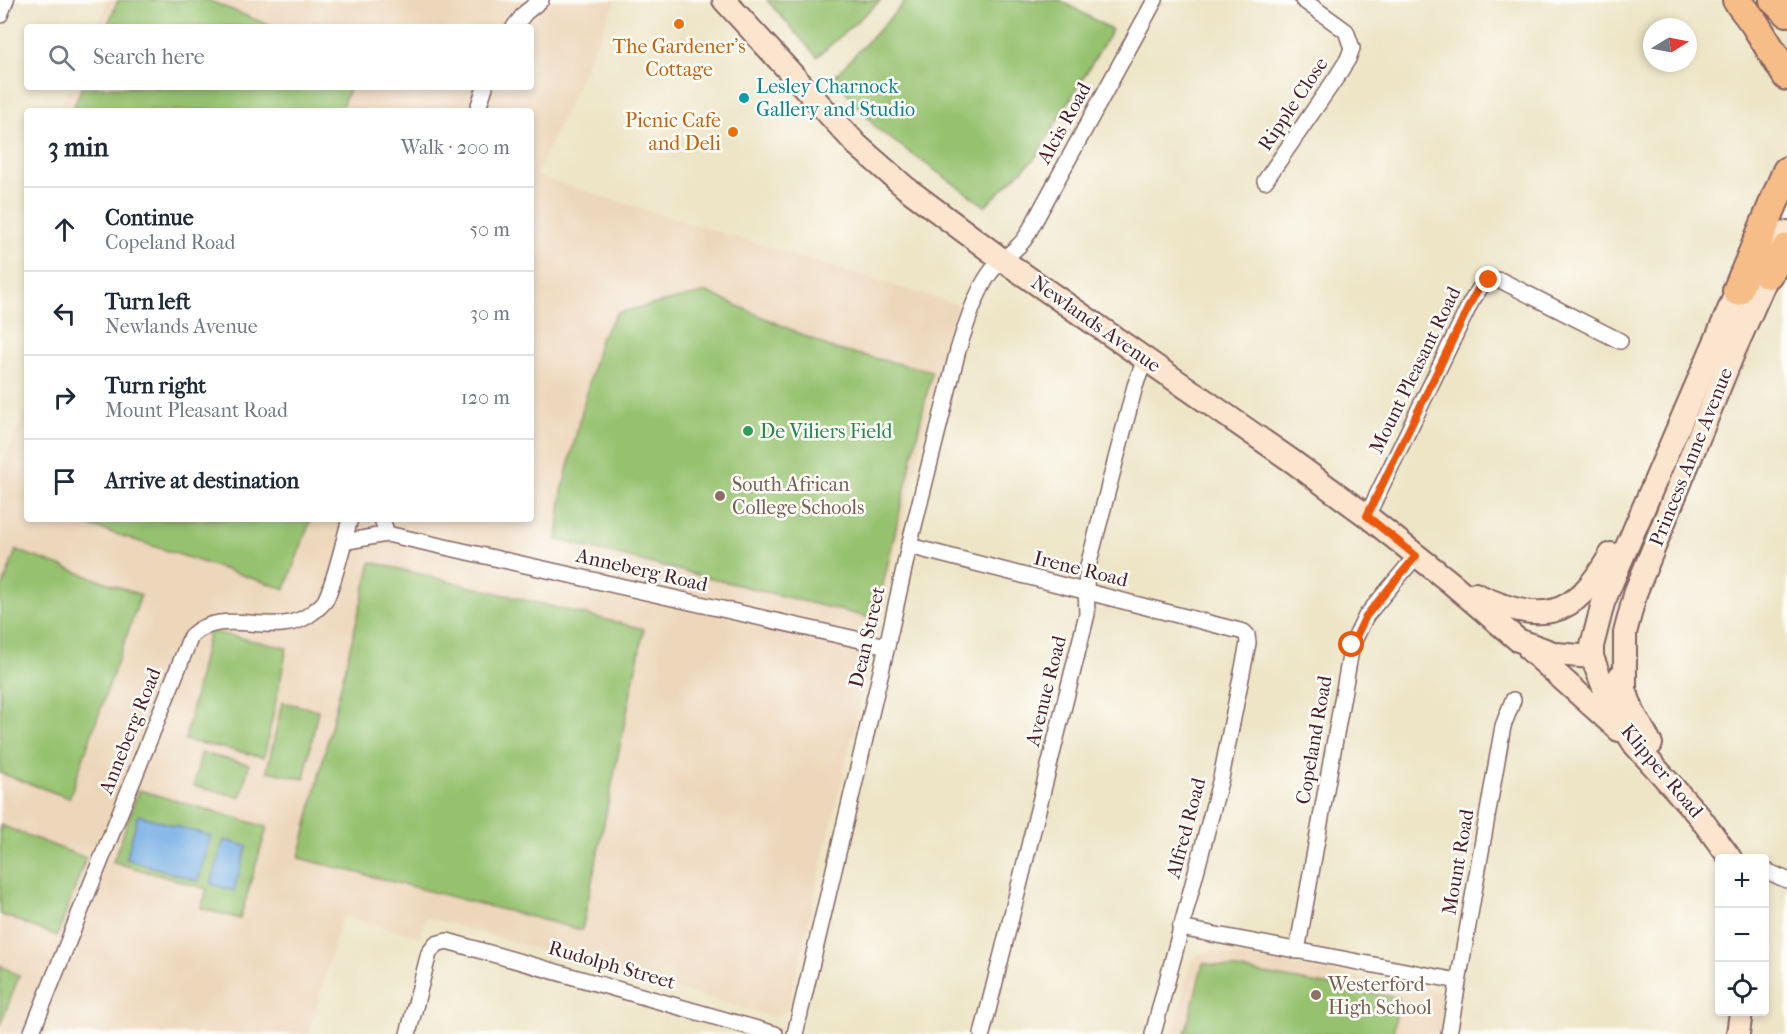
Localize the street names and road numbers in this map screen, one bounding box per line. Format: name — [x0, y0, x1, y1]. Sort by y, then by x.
street label: Ripple Close — [1253, 53, 1333, 155]
street label: Alcis Road — [1032, 77, 1096, 169]
street label: Newlands Avenue — [1027, 271, 1165, 377]
street label: Mount Pleasant Road — [1365, 282, 1466, 457]
street label: Princess Anne Avenue — [1645, 364, 1737, 550]
street label: Anneberg Road — [573, 543, 711, 597]
street label: Irene Road — [1031, 546, 1132, 592]
street label: Dean Street — [844, 584, 890, 690]
street label: Avenue Road — [1021, 632, 1071, 750]
street label: Anneberg Road — [94, 663, 166, 798]
street label: Copeland Road — [1291, 673, 1337, 806]
street label: Klipper Road — [1616, 720, 1708, 823]
street label: Alfred Road — [1161, 774, 1211, 882]
street label: Mount Road — [1437, 806, 1479, 917]
street label: Rudolph Street — [546, 936, 678, 994]

